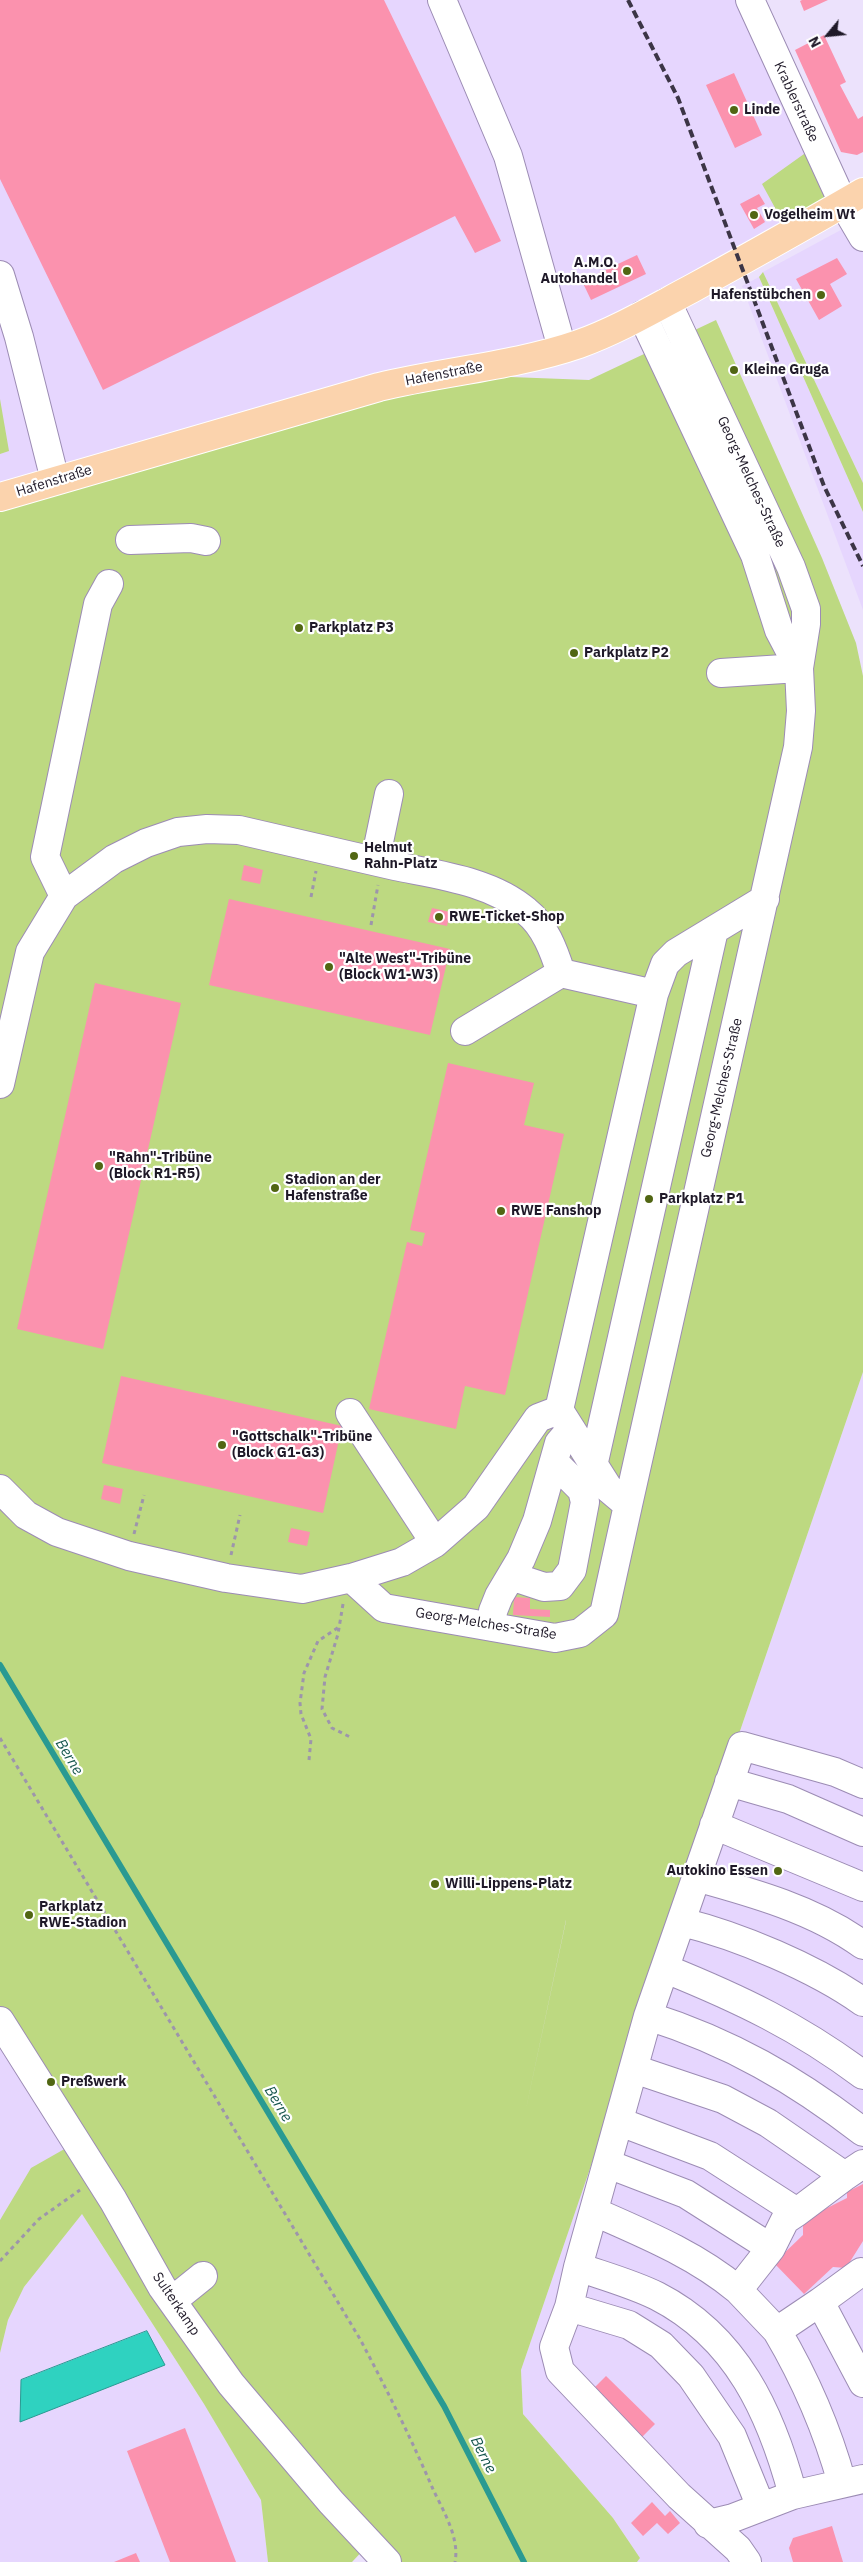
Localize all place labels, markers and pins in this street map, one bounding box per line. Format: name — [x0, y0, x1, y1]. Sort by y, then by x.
place label: Linde — [744, 102, 780, 118]
marker: Linde — [728, 104, 740, 116]
place label: Vogelheim Wt — [764, 207, 855, 223]
marker: Vogelheim Wt — [748, 209, 760, 221]
place label: A.M.O. Autohandel — [541, 255, 617, 288]
marker: A.M.O. Autohandel — [621, 265, 633, 277]
place label: Hafenstübchen — [711, 287, 811, 303]
marker: Hafenstübchen — [815, 289, 827, 301]
place label: Kleine Gruga — [744, 362, 829, 378]
marker: Kleine Gruga — [728, 364, 740, 376]
place label: Parkplatz P3 — [309, 620, 394, 636]
marker: Parkplatz P3 — [293, 622, 305, 634]
place label: Parkplatz P2 — [584, 645, 669, 661]
marker: Parkplatz P2 — [568, 647, 580, 659]
place label: Helmut Rahn-Platz — [364, 840, 438, 872]
marker: Helmut Rahn-Platz — [348, 850, 360, 862]
place label: RWE-Ticket-Shop — [449, 909, 564, 925]
marker: RWE-Ticket-Shop — [433, 911, 445, 923]
place label: "Alte West"-Tribüne (Block W1-W3) — [339, 951, 471, 984]
marker: "Alte West"-Tribüne (Block W1-W3) — [323, 961, 335, 973]
place label: "Rahn"-Tribüne (Block R1-R5) — [109, 1150, 212, 1182]
marker: "Rahn"-Tribüne (Block R1-R5) — [93, 1160, 105, 1172]
place label: Stadion an der Hafenstraße — [285, 1172, 381, 1204]
marker: Stadion an der Hafenstraße — [269, 1182, 281, 1194]
place label: Parkplatz P1 — [659, 1191, 744, 1207]
marker: Parkplatz P1 — [643, 1193, 655, 1205]
place label: RWE Fanshop — [511, 1203, 601, 1219]
marker: RWE Fanshop — [495, 1205, 507, 1217]
place label: "Gottschalk"-Tribüne (Block G1-G3) — [232, 1429, 372, 1461]
marker: "Gottschalk"-Tribüne (Block G1-G3) — [216, 1439, 228, 1451]
place label: Autokino Essen — [667, 1863, 768, 1879]
marker: Autokino Essen — [772, 1865, 784, 1877]
place label: Willi-Lippens-Platz — [445, 1876, 572, 1892]
marker: Willi-Lippens-Platz — [429, 1878, 441, 1890]
place label: Parkplatz RWE-Stadion — [39, 1899, 126, 1931]
marker: Parkplatz RWE-Stadion — [23, 1909, 35, 1921]
place label: Preßwerk — [61, 2074, 126, 2090]
marker: Preßwerk — [45, 2076, 57, 2088]

